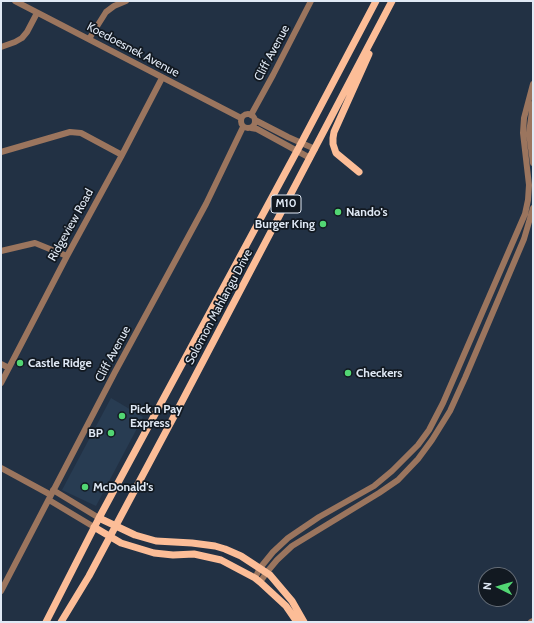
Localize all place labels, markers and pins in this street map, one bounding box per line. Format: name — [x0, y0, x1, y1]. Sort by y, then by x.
place label: Nando's — [346, 205, 388, 219]
marker: Nando's — [333, 207, 343, 217]
place label: Burger King — [255, 217, 315, 231]
marker: Burger King — [318, 219, 328, 229]
place label: Castle Ridge — [28, 356, 92, 370]
marker: Castle Ridge — [15, 358, 25, 368]
place label: Checkers — [356, 366, 402, 380]
marker: Checkers — [343, 368, 353, 378]
place label: Pick n Pay Express — [130, 402, 182, 430]
marker: Pick n Pay Express — [117, 411, 127, 421]
place label: BP — [88, 426, 103, 440]
marker: BP — [106, 428, 116, 438]
place label: McDonald's — [93, 480, 153, 494]
marker: McDonald's — [80, 482, 90, 492]

